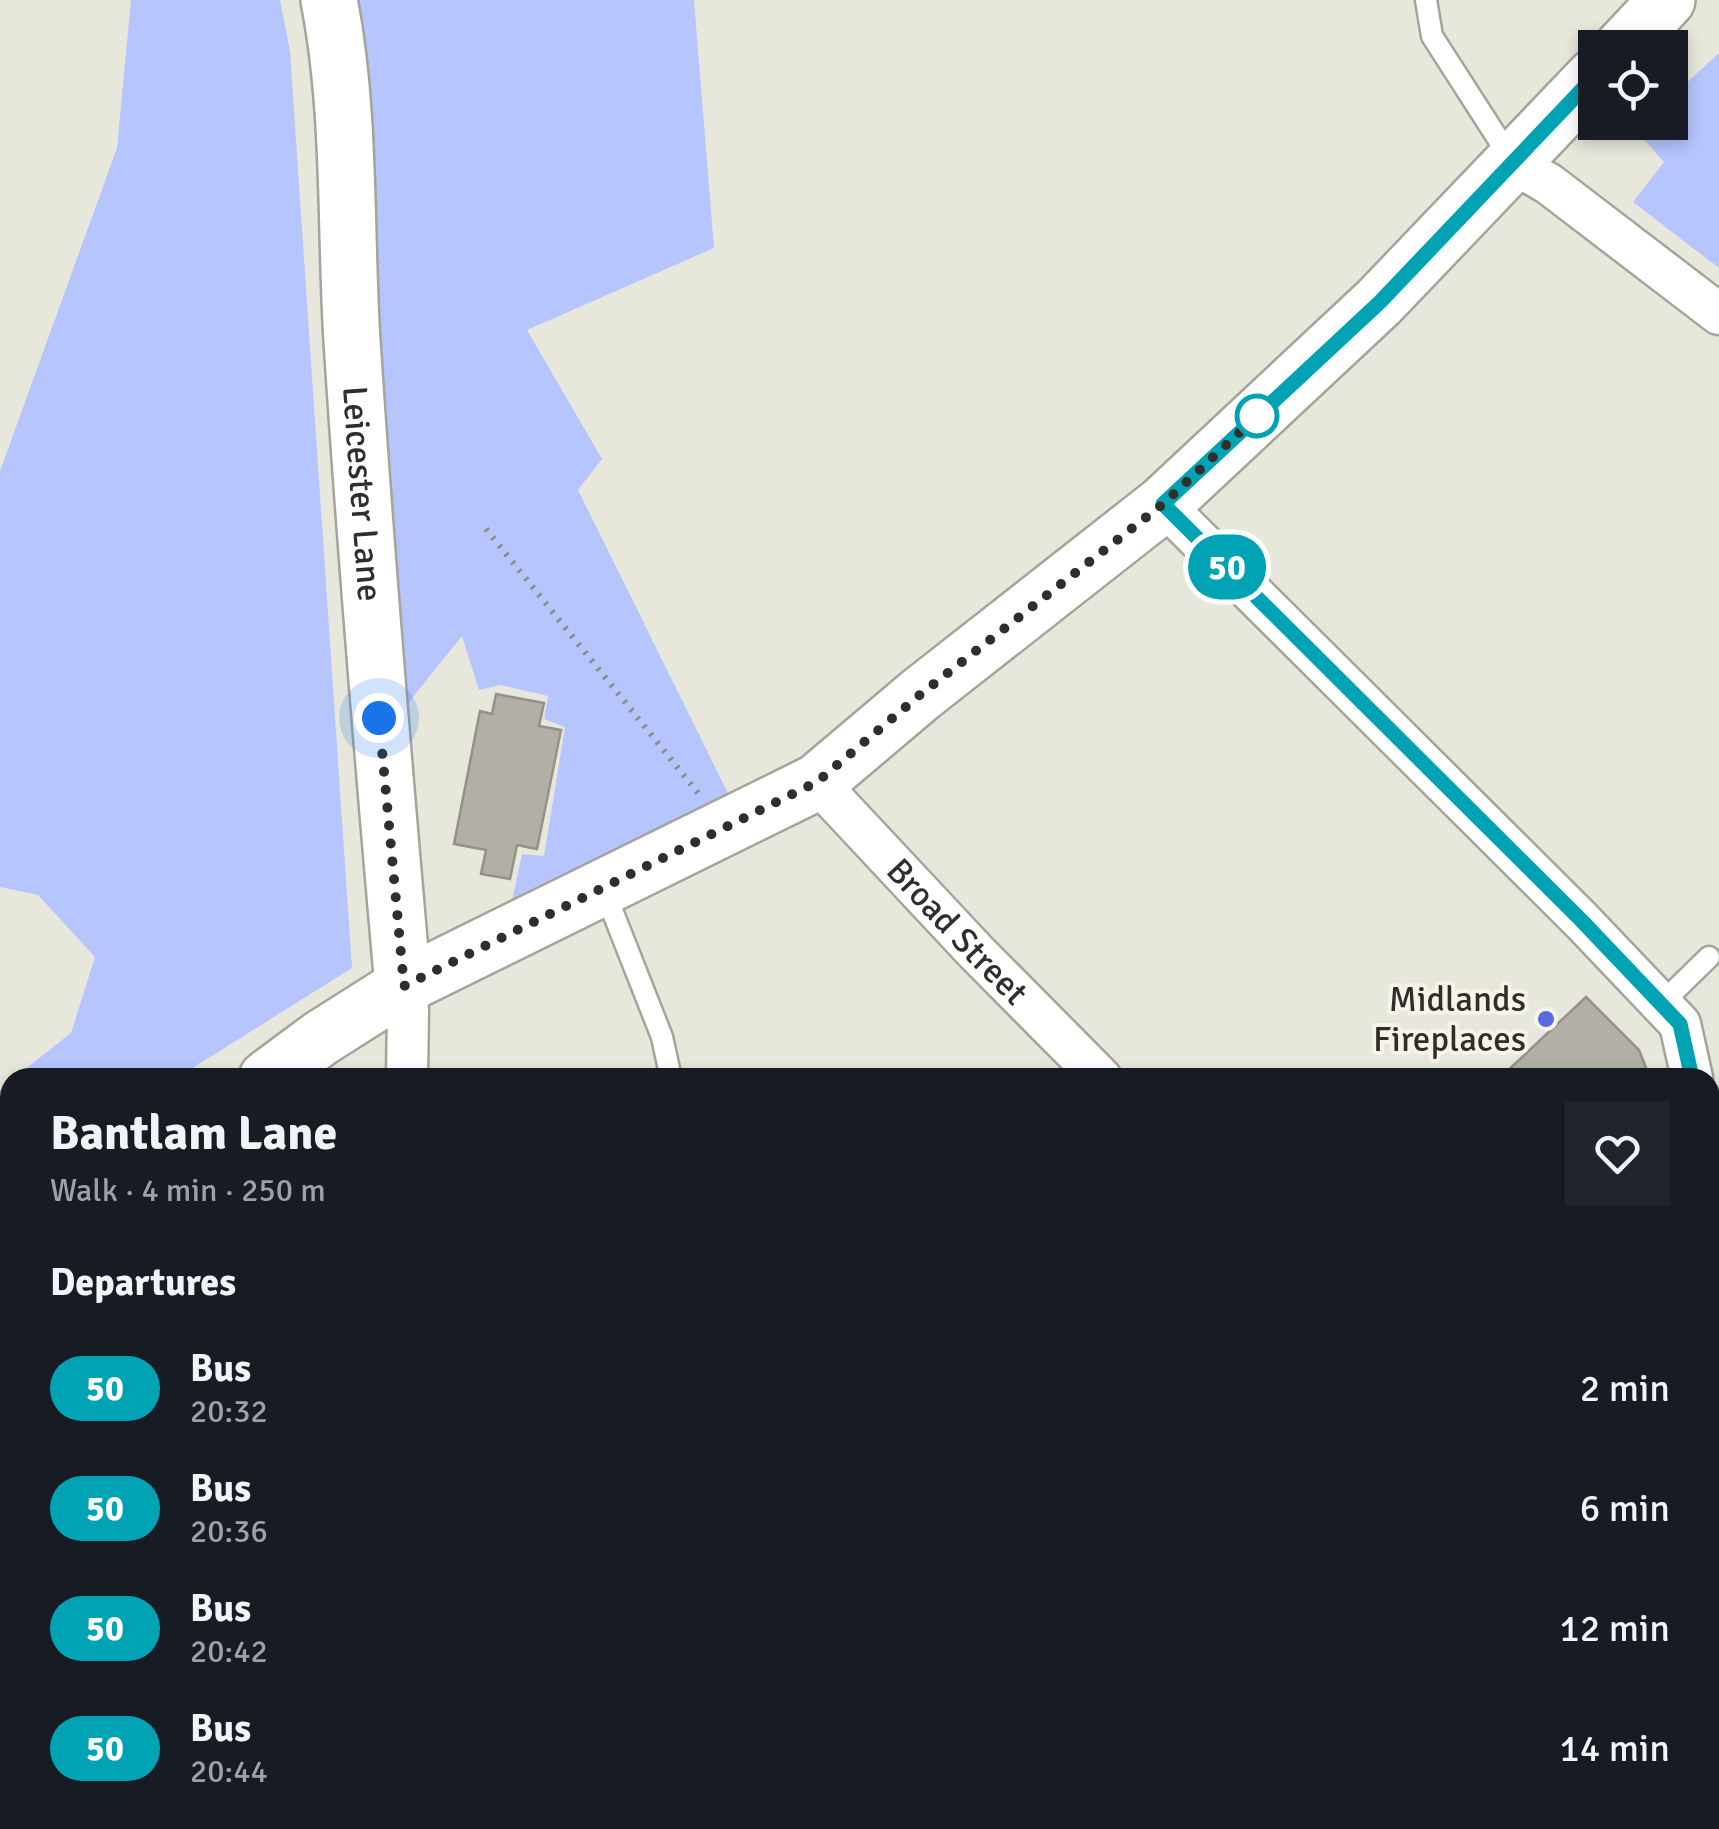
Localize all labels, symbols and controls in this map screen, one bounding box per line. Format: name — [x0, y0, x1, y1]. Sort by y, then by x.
map controls — [1578, 30, 1688, 140]
button: locate — [1578, 30, 1688, 140]
street label: Leicester Lane — [333, 384, 392, 603]
unlabelled marker — [1236, 395, 1278, 437]
line badge: 50 — [1182, 534, 1272, 600]
text: 50 — [1208, 546, 1246, 589]
your location — [354, 693, 404, 743]
street label: Broad Street — [877, 849, 1037, 1014]
place label: Midlands Fireplaces — [1373, 978, 1526, 1061]
marker: Midlands Fireplaces — [1535, 1008, 1557, 1030]
button: heart — [1565, 1101, 1670, 1206]
text: Bantlam Lane — [50, 1104, 337, 1163]
text: Walk · 4 min · 250 m — [50, 1171, 326, 1210]
text: Departures — [50, 1259, 236, 1306]
text: Bus — [190, 1345, 251, 1392]
text: 2 min — [1580, 1365, 1670, 1412]
text: 50 — [86, 1367, 124, 1410]
text: 20:32 — [190, 1392, 268, 1431]
text: Bus — [190, 1465, 251, 1512]
text: 6 min — [1580, 1485, 1670, 1532]
text: 50 — [86, 1487, 124, 1530]
text: 20:36 — [190, 1512, 268, 1551]
text: Bus — [190, 1585, 251, 1632]
text: 12 min — [1559, 1605, 1670, 1652]
text: 50 — [86, 1607, 124, 1650]
text: 20:42 — [190, 1632, 268, 1671]
text: Bus — [190, 1705, 251, 1752]
text: 14 min — [1559, 1725, 1670, 1772]
text: 50 — [86, 1727, 124, 1770]
text: 20:44 — [190, 1752, 268, 1791]

